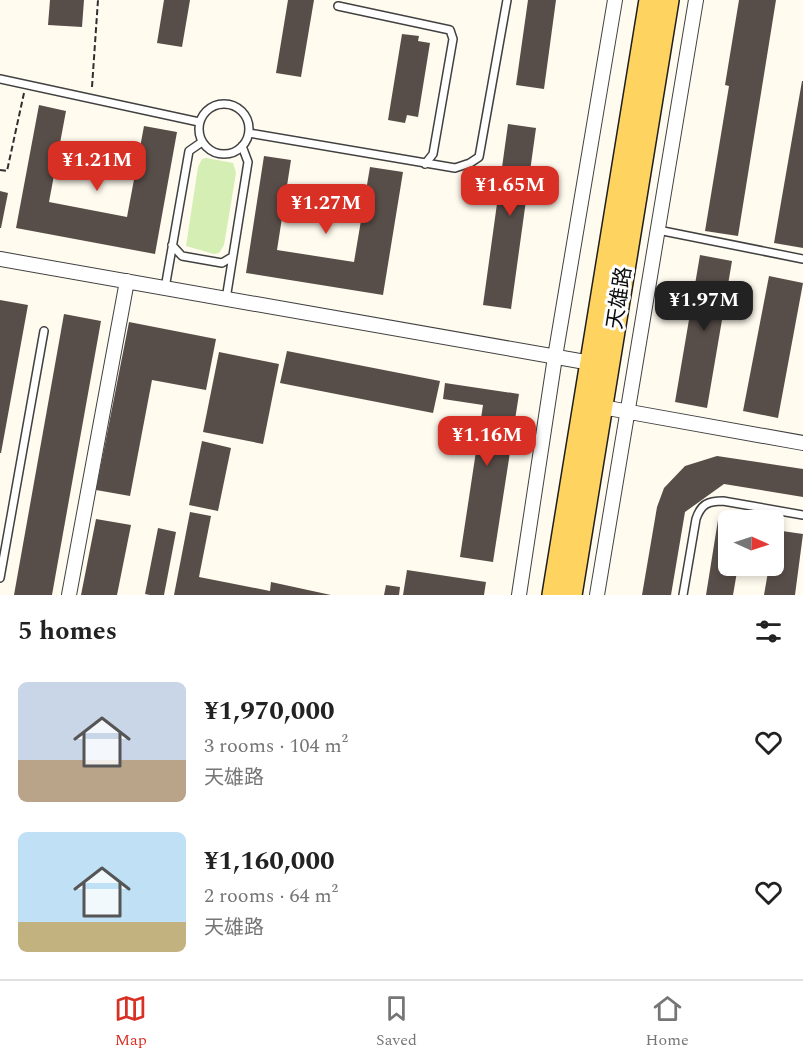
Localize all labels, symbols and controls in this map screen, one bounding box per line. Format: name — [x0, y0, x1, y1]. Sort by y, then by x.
pin: ¥1.21M — [48, 141, 146, 192]
text: ¥1.21M — [62, 145, 132, 175]
pin: ¥1.65M — [461, 166, 559, 217]
text: ¥1.65M — [475, 170, 545, 200]
pin: ¥1.27M — [277, 184, 375, 235]
text: ¥1.27M — [291, 188, 361, 218]
street label: 天雄路 — [599, 264, 641, 332]
pin: ¥1.97M — [655, 281, 753, 332]
text: ¥1.97M — [669, 285, 739, 315]
pin: ¥1.16M — [438, 416, 536, 467]
text: ¥1.16M — [452, 420, 522, 450]
north arrow — [718, 510, 784, 576]
map controls — [718, 510, 784, 576]
text: 5 homes — [18, 611, 117, 651]
icon: filters — [752, 615, 785, 648]
text: ¥1,970,000 — [204, 691, 335, 731]
icon: home — [66, 706, 138, 778]
icon: heart — [752, 726, 785, 759]
text: 3 rooms · 104 m² — [204, 731, 348, 761]
text: 天雄路 — [204, 763, 264, 793]
text: ¥1,160,000 — [204, 841, 335, 881]
icon: home — [66, 856, 138, 928]
icon: heart — [752, 876, 785, 909]
text: 2 rooms · 64 m² — [204, 881, 338, 911]
text: 天雄路 — [204, 913, 264, 943]
tab: Map — [114, 992, 147, 1052]
tab: Saved — [376, 992, 417, 1052]
tab: Home — [646, 992, 689, 1052]

